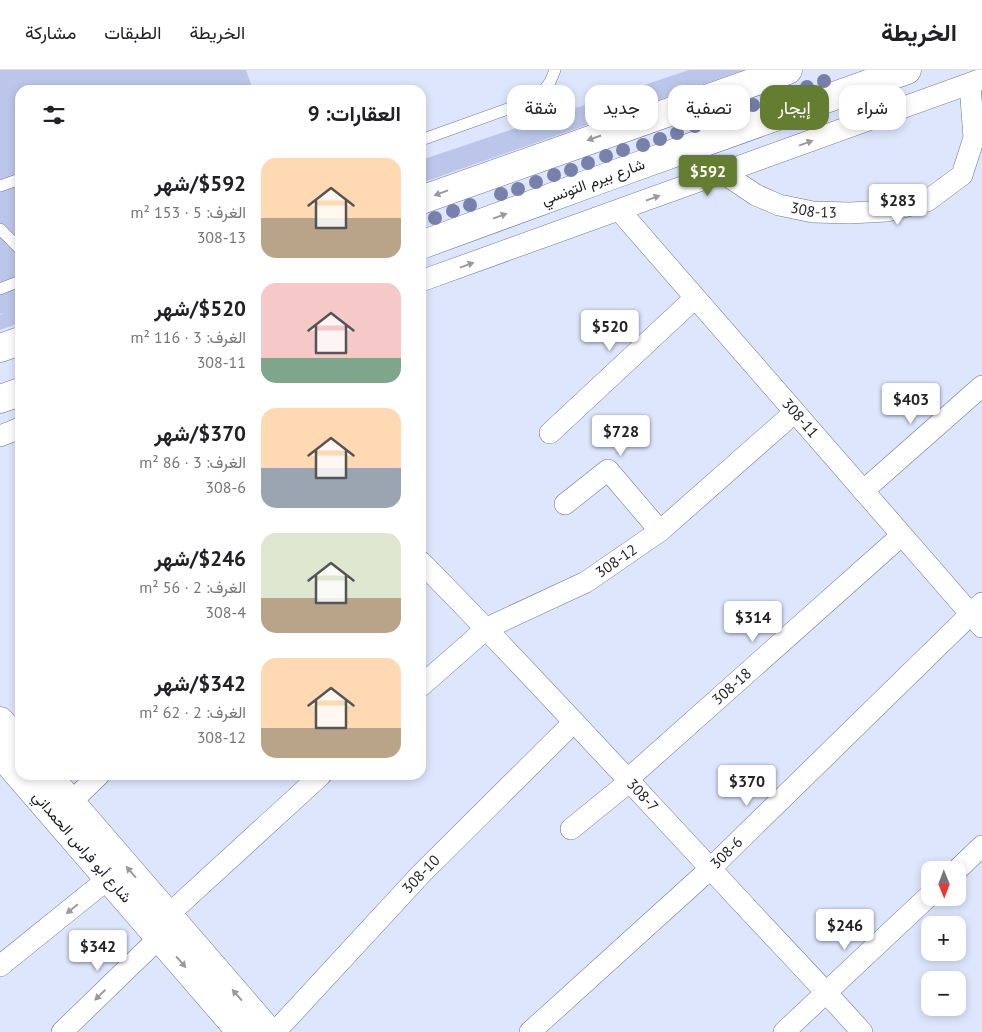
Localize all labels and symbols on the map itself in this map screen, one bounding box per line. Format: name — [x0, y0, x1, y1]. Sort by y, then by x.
one-way arrow — [586, 135, 601, 143]
one-way arrow — [799, 139, 814, 147]
street label: شارع بيرم التونسي — [539, 154, 649, 213]
pin: $592 — [678, 154, 738, 197]
pin: $283 — [868, 184, 928, 226]
one-way arrow — [433, 189, 448, 197]
one-way arrow — [646, 194, 661, 202]
street label: 308-13 — [789, 198, 837, 222]
one-way arrow — [493, 212, 508, 220]
one-way arrow — [460, 261, 475, 269]
pin: $520 — [580, 310, 640, 352]
pin: $403 — [881, 382, 941, 425]
street label: 308-11 — [778, 394, 823, 442]
pin: $728 — [591, 414, 651, 457]
street label: 308-12 — [592, 540, 641, 582]
pin: $314 — [723, 600, 783, 643]
street label: 308-18 — [708, 664, 755, 709]
pin: $370 — [717, 764, 777, 807]
street label: 308-7 — [623, 775, 663, 816]
street label: شارع أبو فراس الحمداني — [26, 787, 136, 909]
street label: 308-6 — [706, 832, 746, 873]
street label: 308-10 — [398, 851, 444, 897]
north arrow — [921, 861, 966, 906]
one-way arrow — [125, 867, 137, 879]
one-way arrow — [65, 904, 78, 915]
pin: $246 — [815, 908, 875, 951]
pin: $342 — [68, 930, 128, 972]
one-way arrow — [175, 955, 187, 967]
one-way arrow — [94, 989, 106, 1001]
one-way arrow — [232, 989, 243, 1002]

